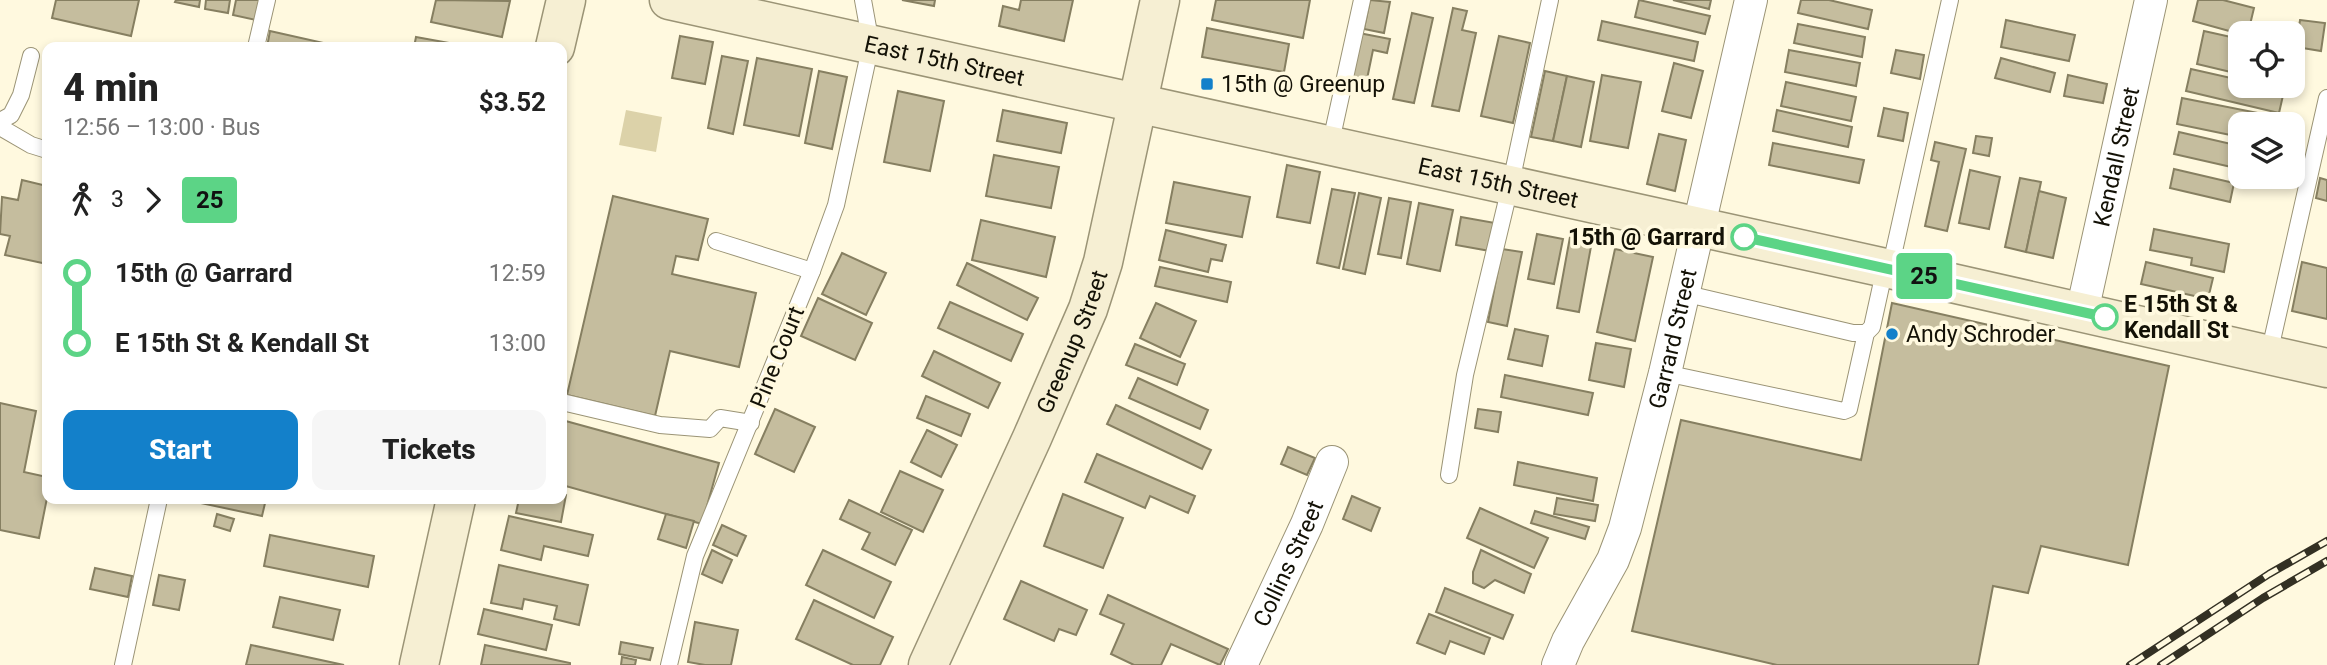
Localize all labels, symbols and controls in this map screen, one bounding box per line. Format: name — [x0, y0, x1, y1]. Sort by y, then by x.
map controls — [2228, 21, 2305, 189]
button: locate — [2228, 21, 2305, 98]
street label: East 15th Street — [862, 30, 1027, 92]
text: 4 min — [63, 66, 159, 110]
place label: 15th @ Greenup — [1221, 71, 1385, 98]
marker: 15th @ Greenup — [1199, 76, 1215, 92]
street label: Kendall Street — [2088, 85, 2145, 229]
text: $3.52 — [479, 87, 546, 117]
button: layers — [2228, 112, 2305, 189]
text: 12:56 – 13:00 · Bus — [63, 114, 260, 141]
street label: East 15th Street — [1415, 152, 1581, 214]
icon: walk — [63, 181, 101, 219]
icon: forward — [134, 181, 172, 219]
text: 3 — [111, 186, 124, 213]
text: 25 — [196, 186, 223, 214]
place label: 15th @ Garrard — [1568, 224, 1725, 251]
marker: 15th @ Garrard — [1731, 224, 1757, 250]
line badge: 25 — [1892, 253, 1955, 299]
text: 15th @ Garrard — [115, 258, 293, 288]
text: 12:59 — [489, 260, 546, 287]
text: 25 — [1910, 262, 1938, 290]
street label: Garrard Street — [1643, 266, 1703, 412]
street label: Greenup Street — [1031, 267, 1113, 418]
place label: E 15th St & Kendall St — [2124, 291, 2238, 344]
street label: Pine Court — [745, 302, 810, 412]
marker: E 15th St & Kendall St — [2092, 304, 2118, 330]
place label: Andy Schroder — [1906, 321, 2055, 348]
marker: Andy Schroder — [1884, 326, 1900, 342]
text: E 15th St & Kendall St — [115, 328, 369, 358]
text: 13:00 — [489, 330, 546, 357]
button: Start — [63, 410, 298, 490]
button: Tickets — [312, 410, 546, 490]
street label: Collins Street — [1248, 497, 1329, 631]

